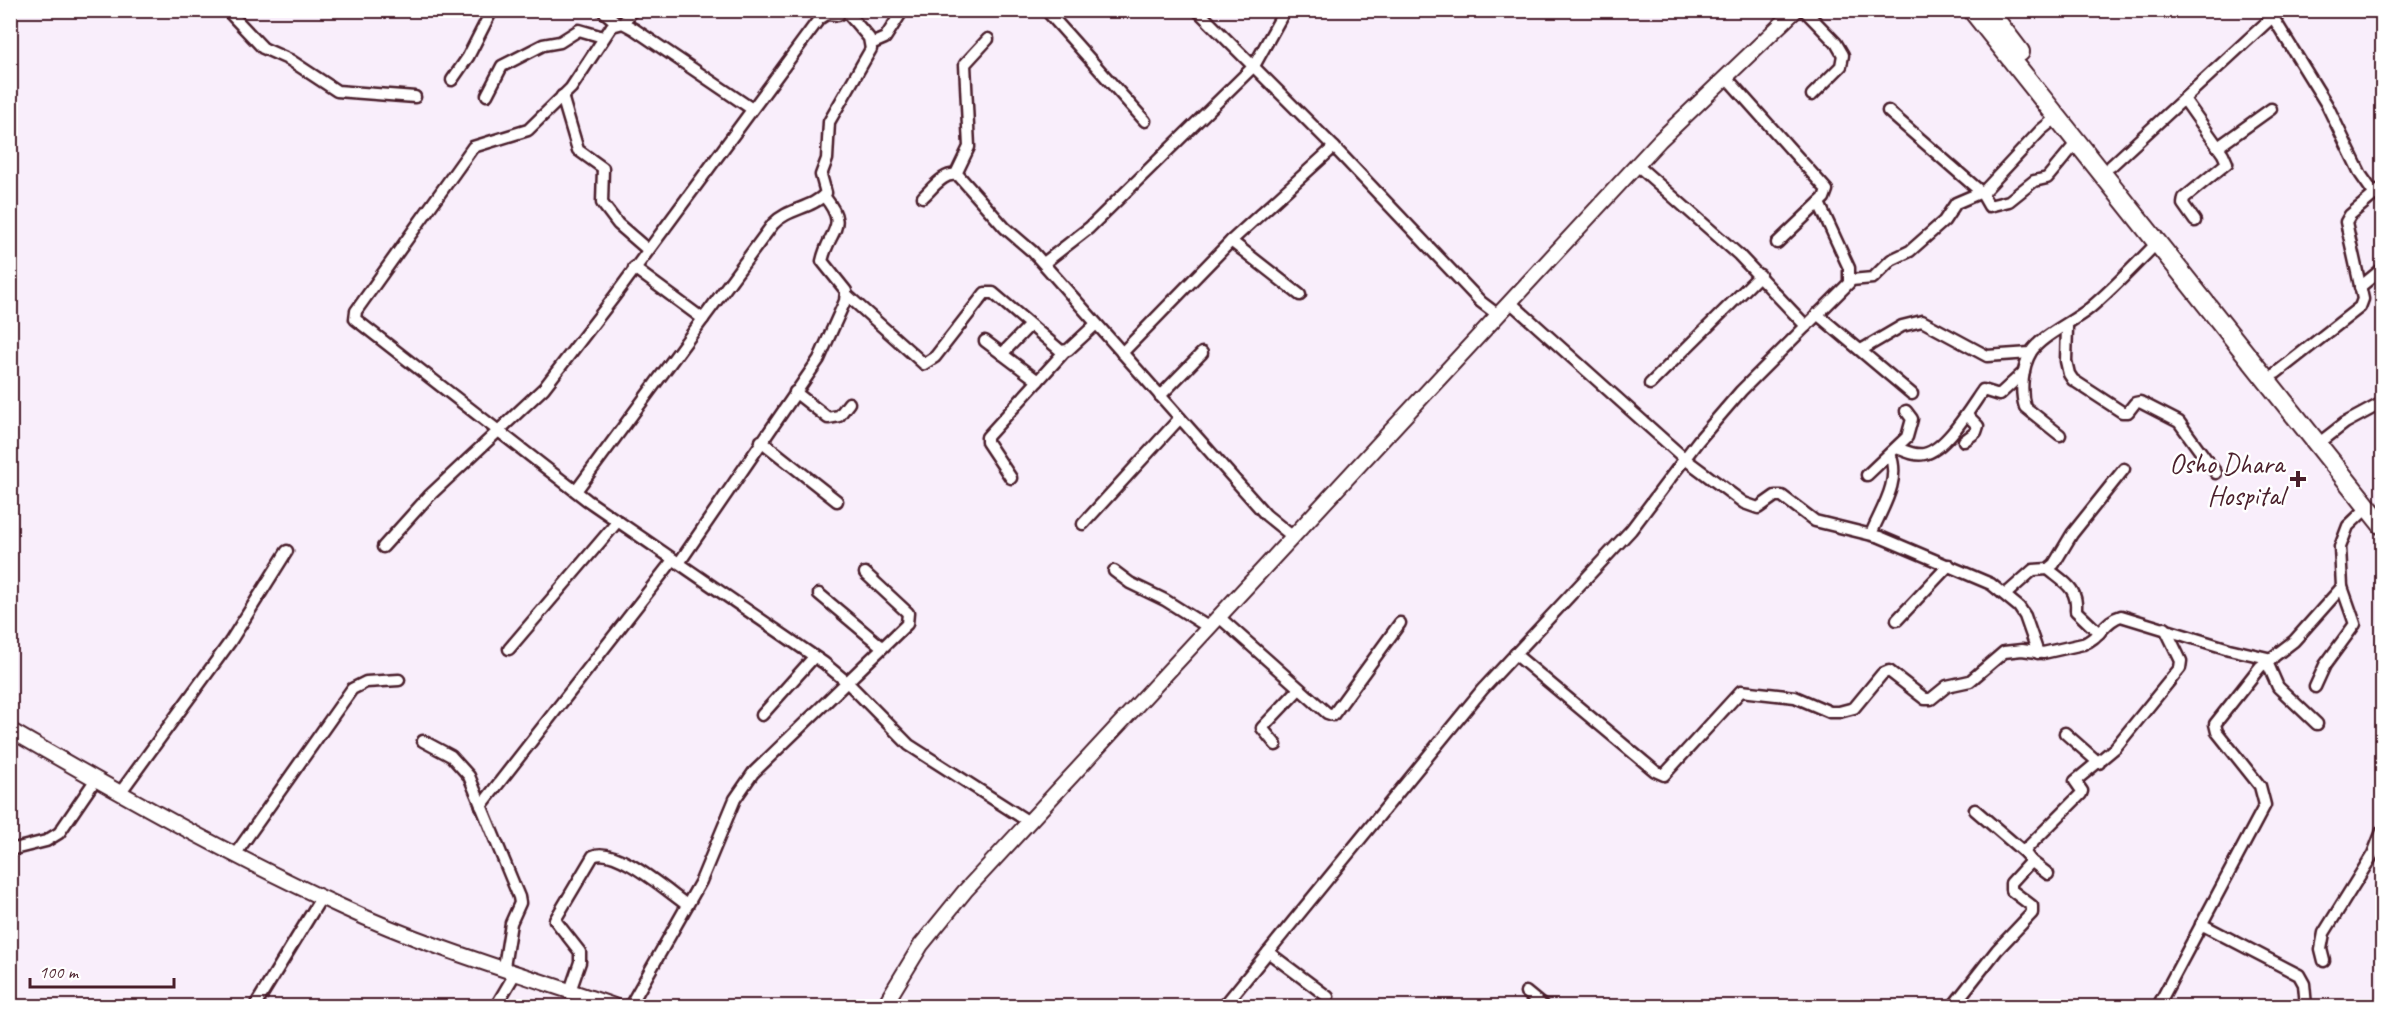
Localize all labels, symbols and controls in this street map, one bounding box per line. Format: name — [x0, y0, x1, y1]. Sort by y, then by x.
place label: Osho Dhara Hospital — [2169, 446, 2289, 513]
marker: Osho Dhara Hospital — [2289, 470, 2307, 488]
scale bar — [30, 951, 174, 989]
text: 100 m — [39, 961, 80, 983]

